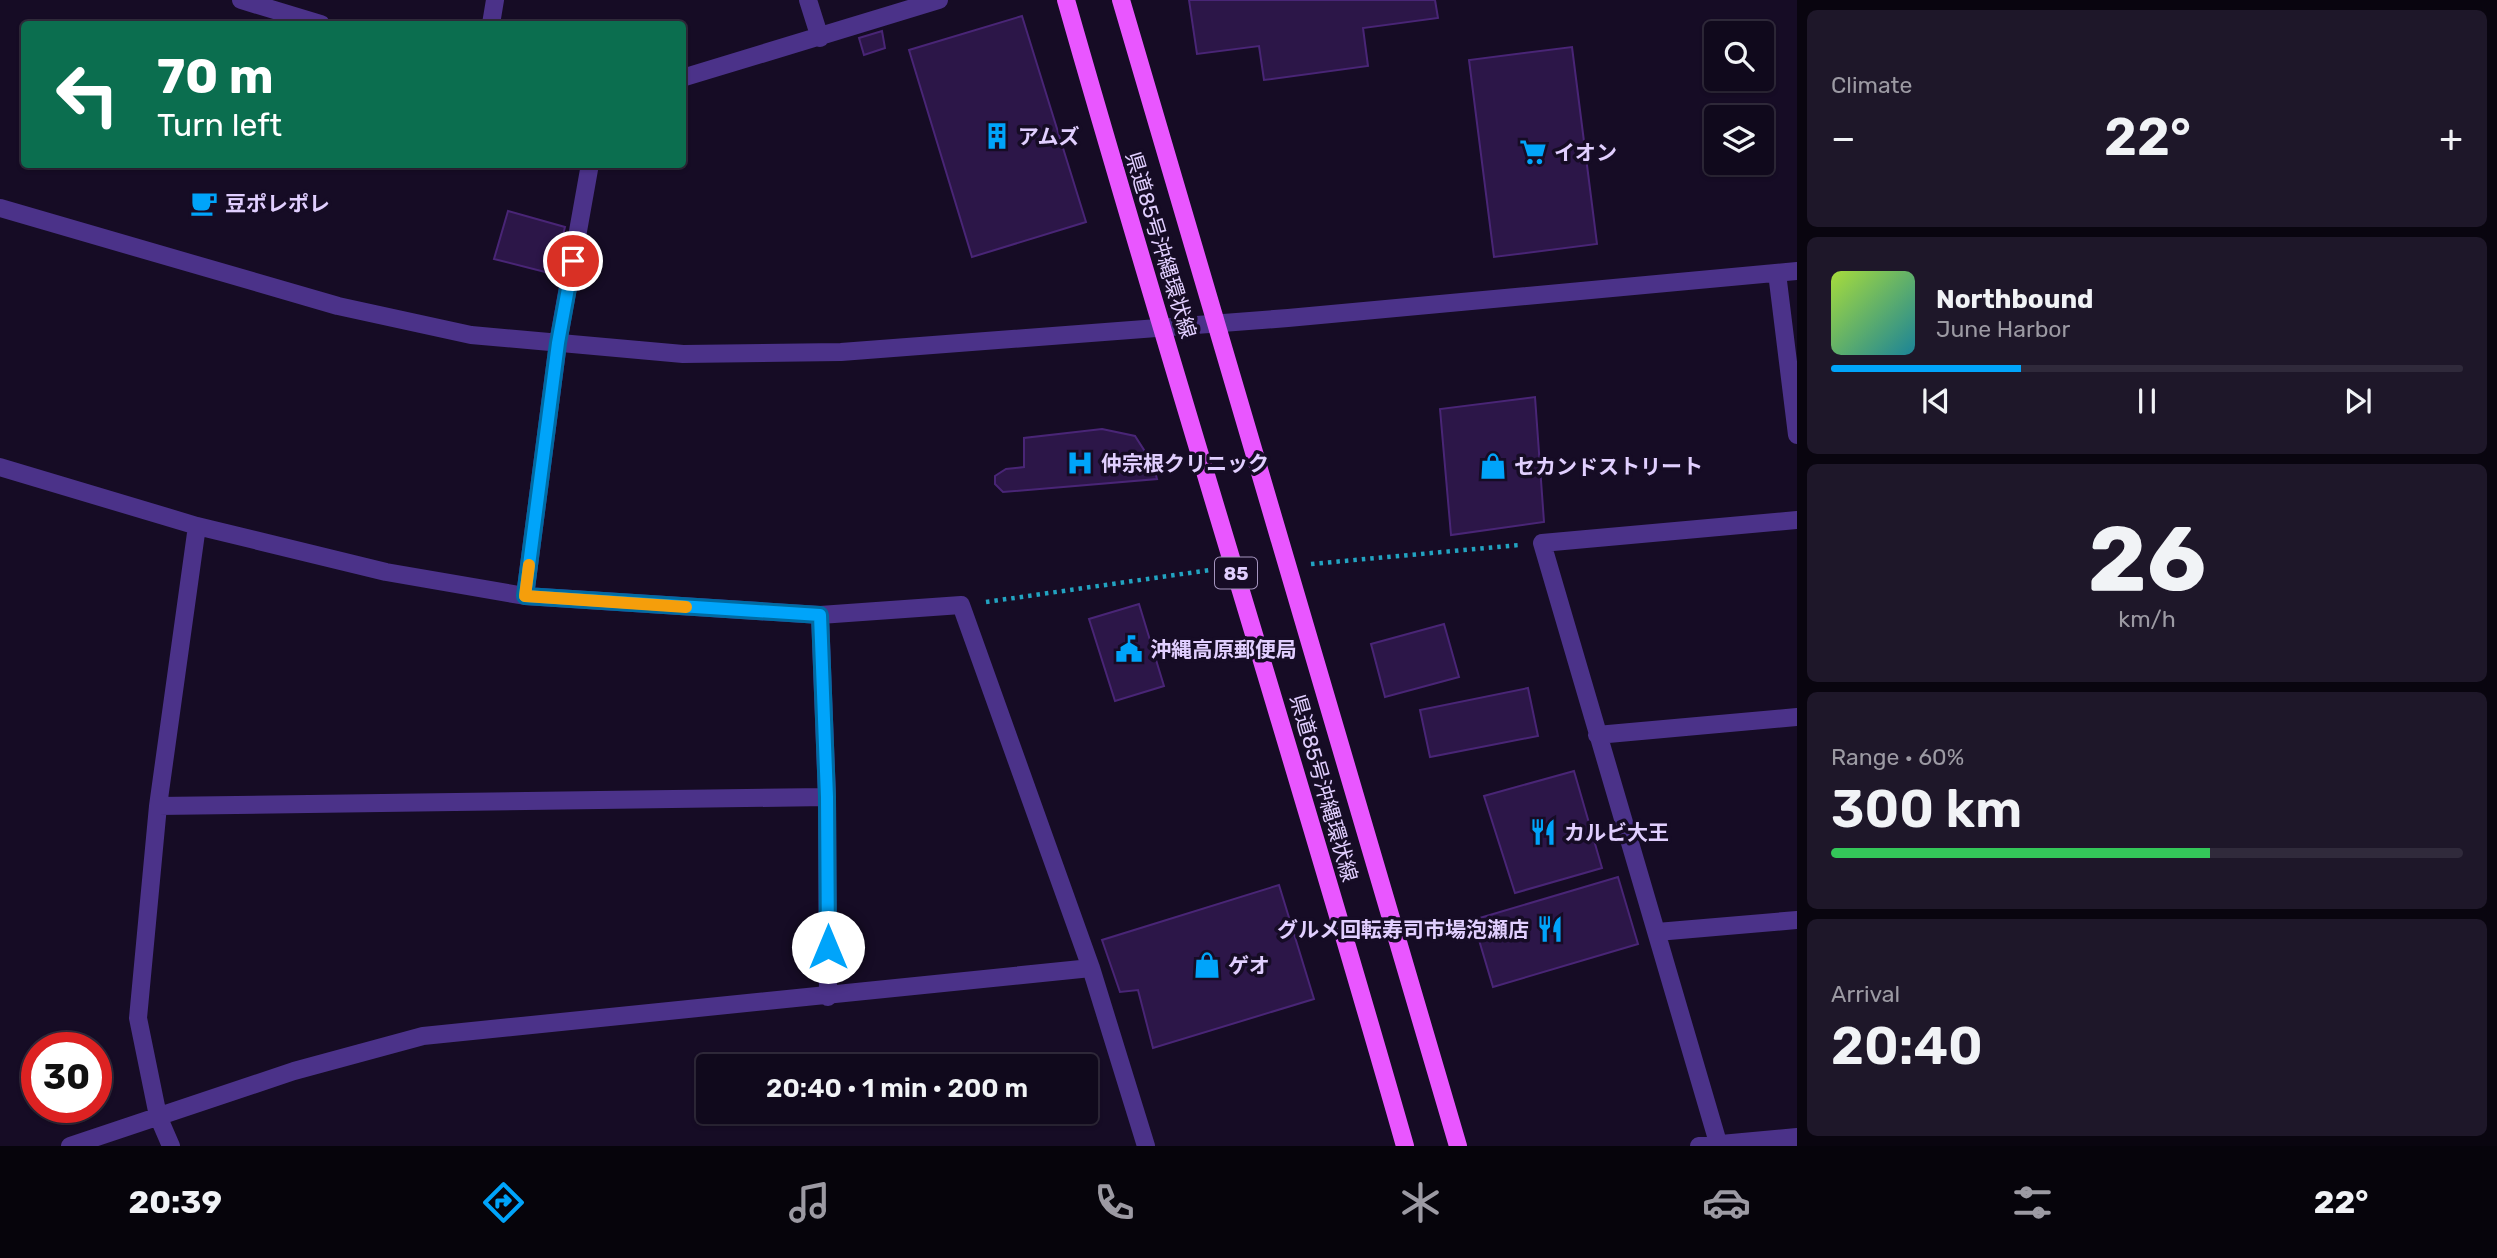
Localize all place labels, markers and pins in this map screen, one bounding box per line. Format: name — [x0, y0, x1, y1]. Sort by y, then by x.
building icon: アムズ — [982, 121, 1012, 151]
place label: アムズ — [1018, 124, 1080, 149]
supermarket icon: イオン — [1518, 137, 1548, 167]
place label: イオン — [1554, 140, 1617, 165]
cafe icon: 豆ポレポレ — [189, 188, 219, 218]
place label: 豆ポレポレ — [225, 191, 330, 216]
pin — [543, 231, 603, 291]
hospital icon: 仲宗根クリニック — [1065, 448, 1095, 478]
place label: 仲宗根クリニック — [1101, 451, 1269, 476]
shop icon: セカンドストリート — [1478, 451, 1508, 481]
place label: セカンドストリート — [1514, 454, 1703, 479]
public building icon: 沖縄高原郵便局 — [1114, 634, 1144, 664]
place label: 沖縄高原郵便局 — [1150, 637, 1297, 662]
restaurant icon: カルビ大王 — [1528, 817, 1558, 847]
place label: カルビ大王 — [1564, 820, 1669, 845]
restaurant icon: グルメ回転寿司市場泡瀬店 — [1535, 914, 1565, 944]
place label: グルメ回転寿司市場泡瀬店 — [1277, 917, 1529, 942]
shop icon: ゲオ — [1192, 950, 1222, 980]
place label: ゲオ — [1228, 953, 1270, 978]

